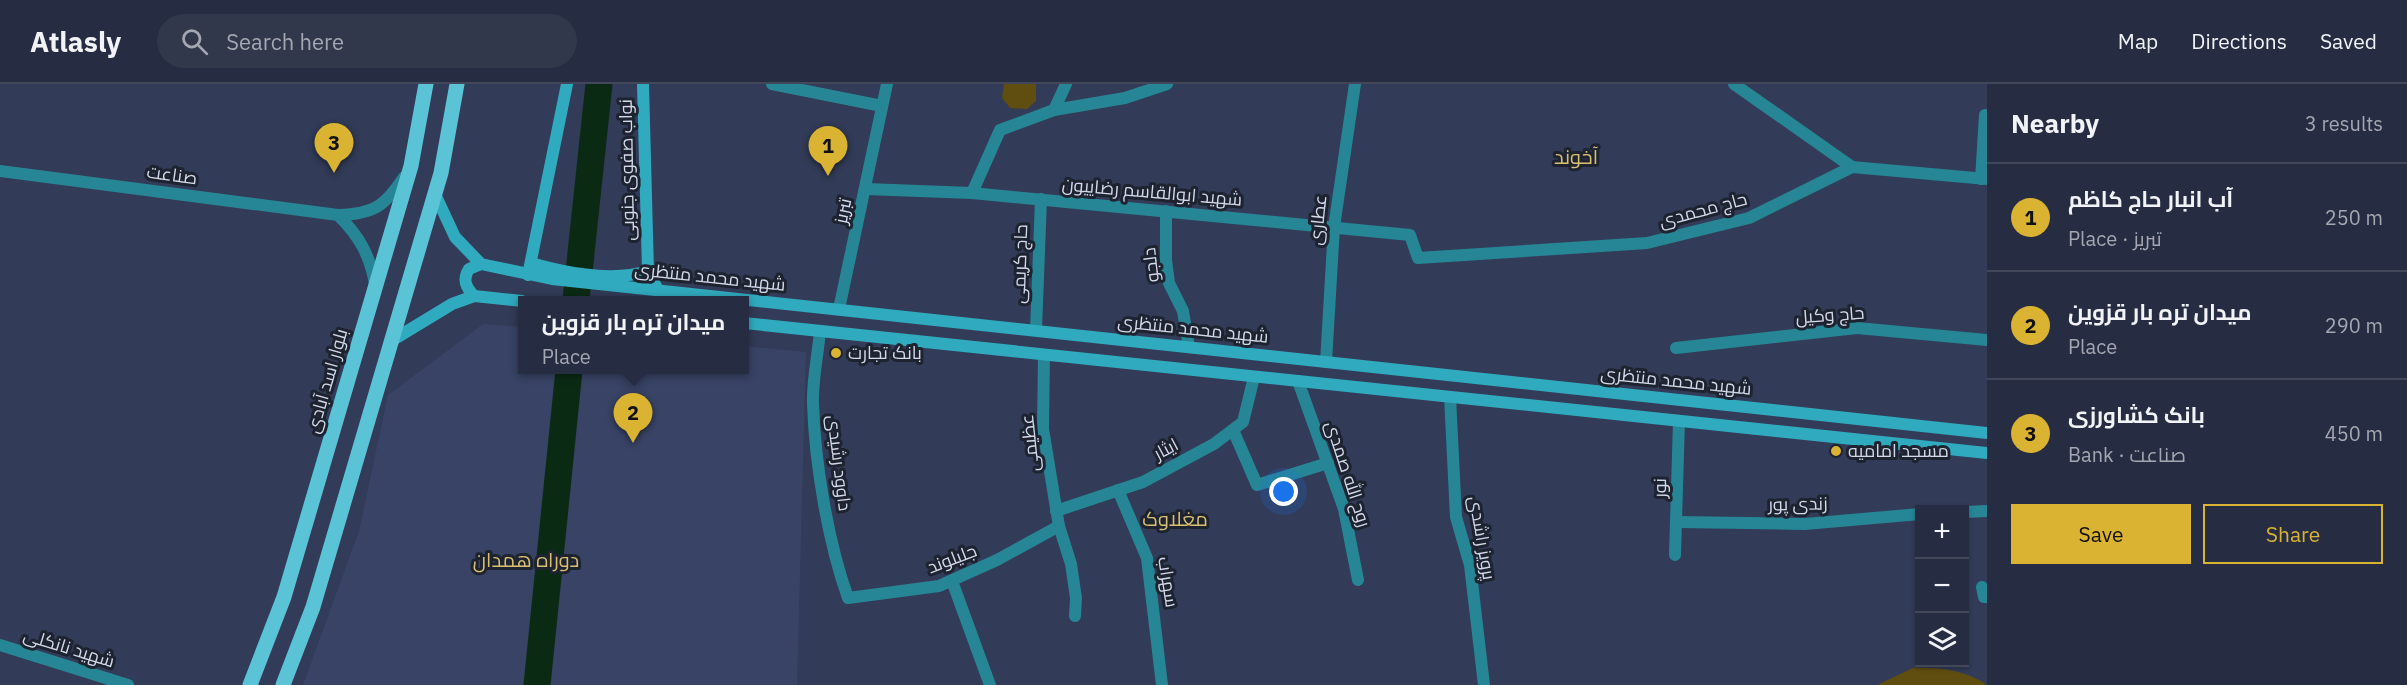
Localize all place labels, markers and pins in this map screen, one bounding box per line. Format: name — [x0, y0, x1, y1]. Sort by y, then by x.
pin: 3 — [314, 124, 354, 173]
pin: 1 — [808, 126, 848, 176]
place label: بانک تجارت — [848, 341, 922, 364]
marker: بانک تجارت — [829, 346, 843, 360]
pin: 2 — [614, 394, 652, 443]
place label: مسجد امامیه — [1848, 439, 1949, 462]
marker: مسجد امامیه — [1829, 444, 1843, 458]

